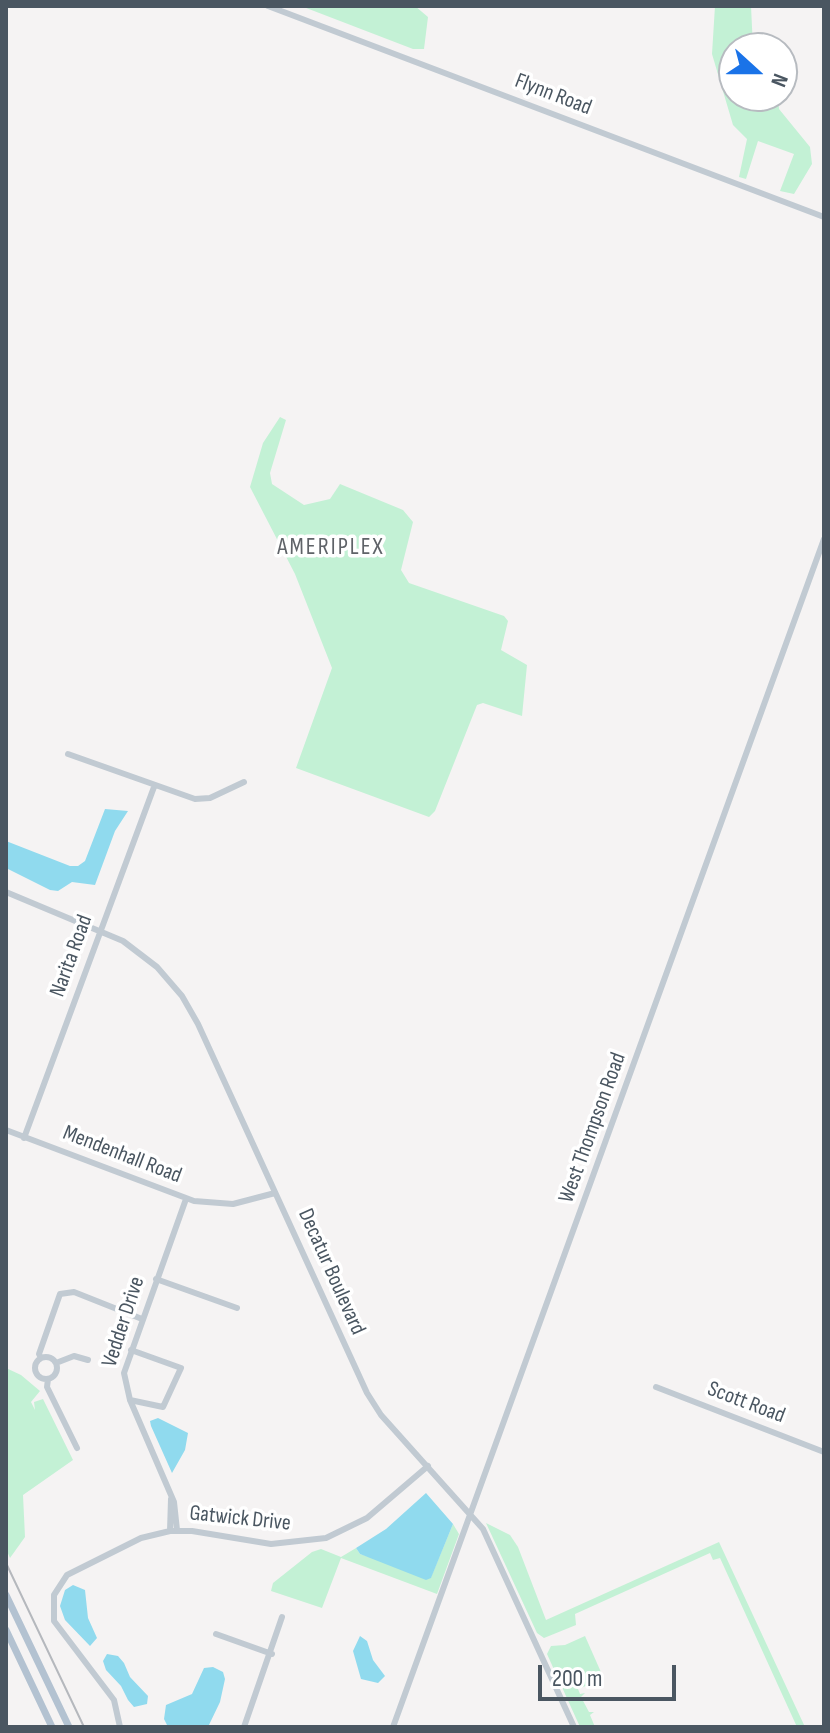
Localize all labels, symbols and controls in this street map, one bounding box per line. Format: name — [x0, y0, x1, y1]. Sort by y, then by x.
north arrow — [718, 32, 798, 112]
street label: Flynn Road — [511, 68, 595, 122]
text: N — [764, 70, 794, 90]
district label: AMERIPLEX — [277, 534, 385, 562]
street label: Narita Road — [45, 911, 99, 1001]
street label: West Thompson Road — [554, 1049, 632, 1207]
street label: Mendenhall Road — [59, 1120, 185, 1190]
street label: Decatur Boulevard — [291, 1205, 371, 1339]
street label: Vedder Drive — [97, 1273, 151, 1371]
street label: Scott Road — [704, 1376, 788, 1430]
street label: Gatwick Drive — [188, 1501, 292, 1537]
scale bar — [542, 1649, 680, 1699]
text: 200 m — [552, 1664, 603, 1693]

